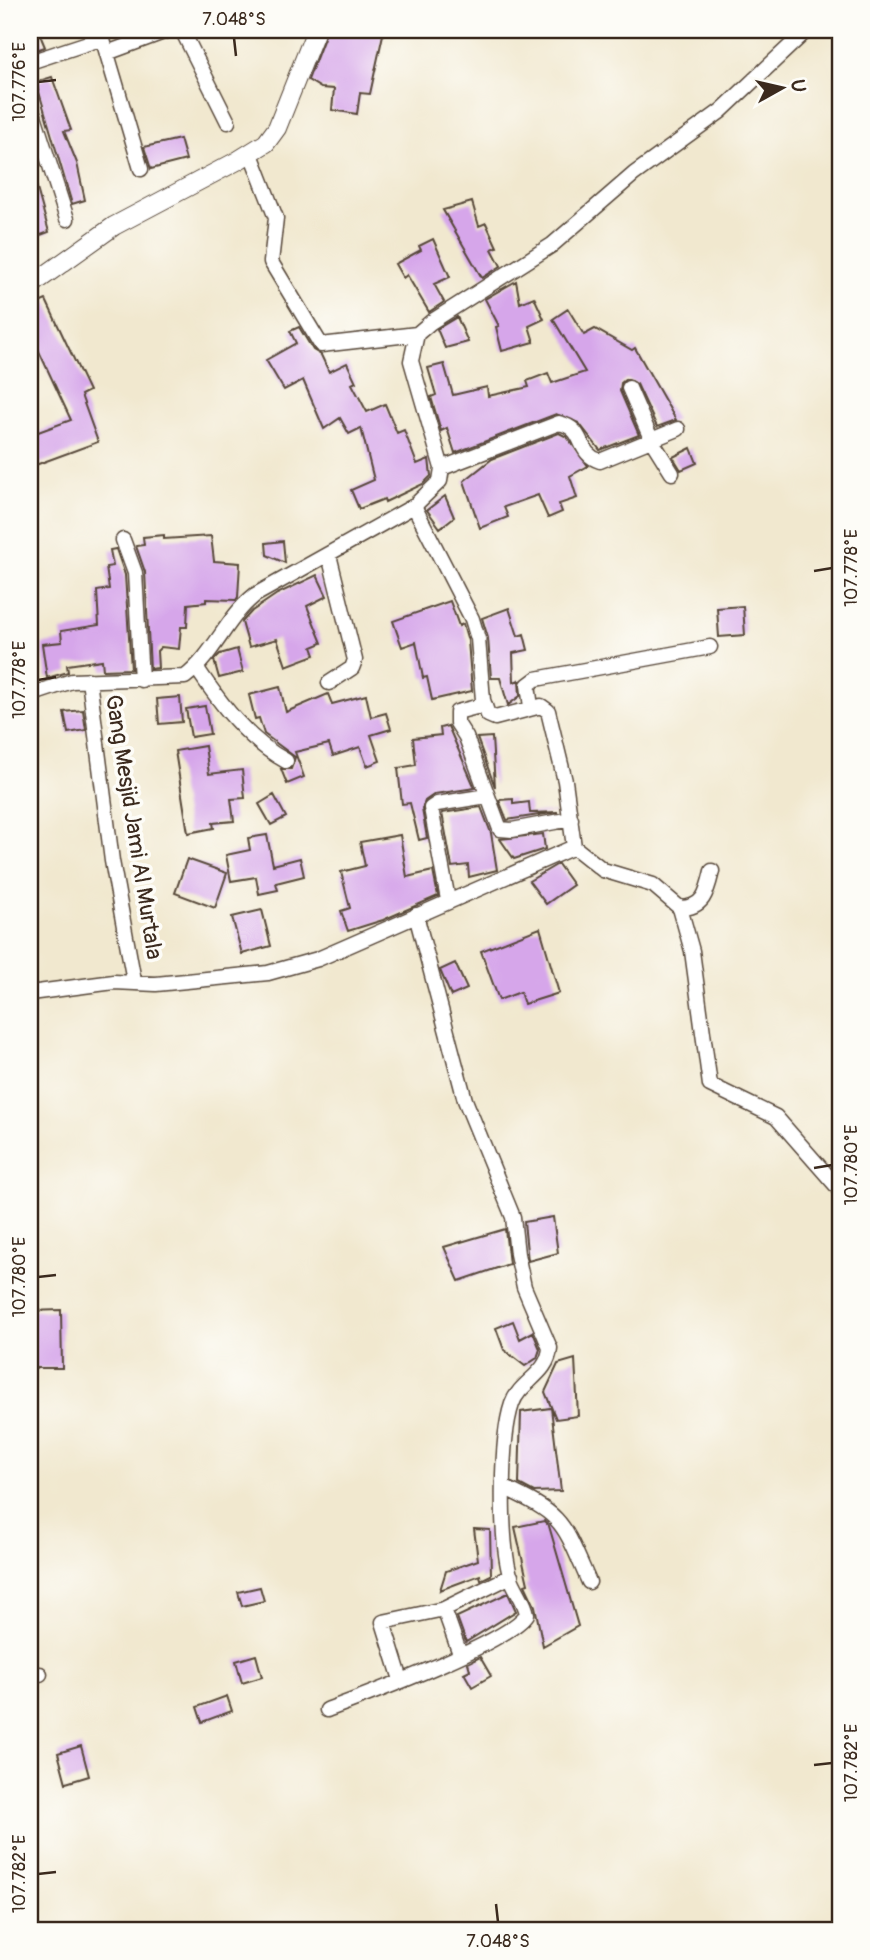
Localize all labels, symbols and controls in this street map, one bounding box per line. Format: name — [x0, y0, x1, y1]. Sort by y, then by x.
text: 7.048°S — [202, 8, 266, 31]
text: 107.776°E — [8, 42, 31, 122]
north arrow — [748, 52, 818, 122]
text: U — [785, 78, 811, 94]
text: 107.778°E — [840, 529, 863, 607]
text: 107.778°E — [8, 641, 31, 719]
street label: Gang Mesjid Jami Al Murtala — [99, 693, 169, 961]
text: 107.780°E — [840, 1125, 863, 1205]
text: 107.780°E — [8, 1237, 31, 1317]
text: 107.782°E — [840, 1724, 863, 1802]
text: 107.782°E — [8, 1835, 31, 1913]
text: 7.048°S — [466, 1930, 530, 1953]

